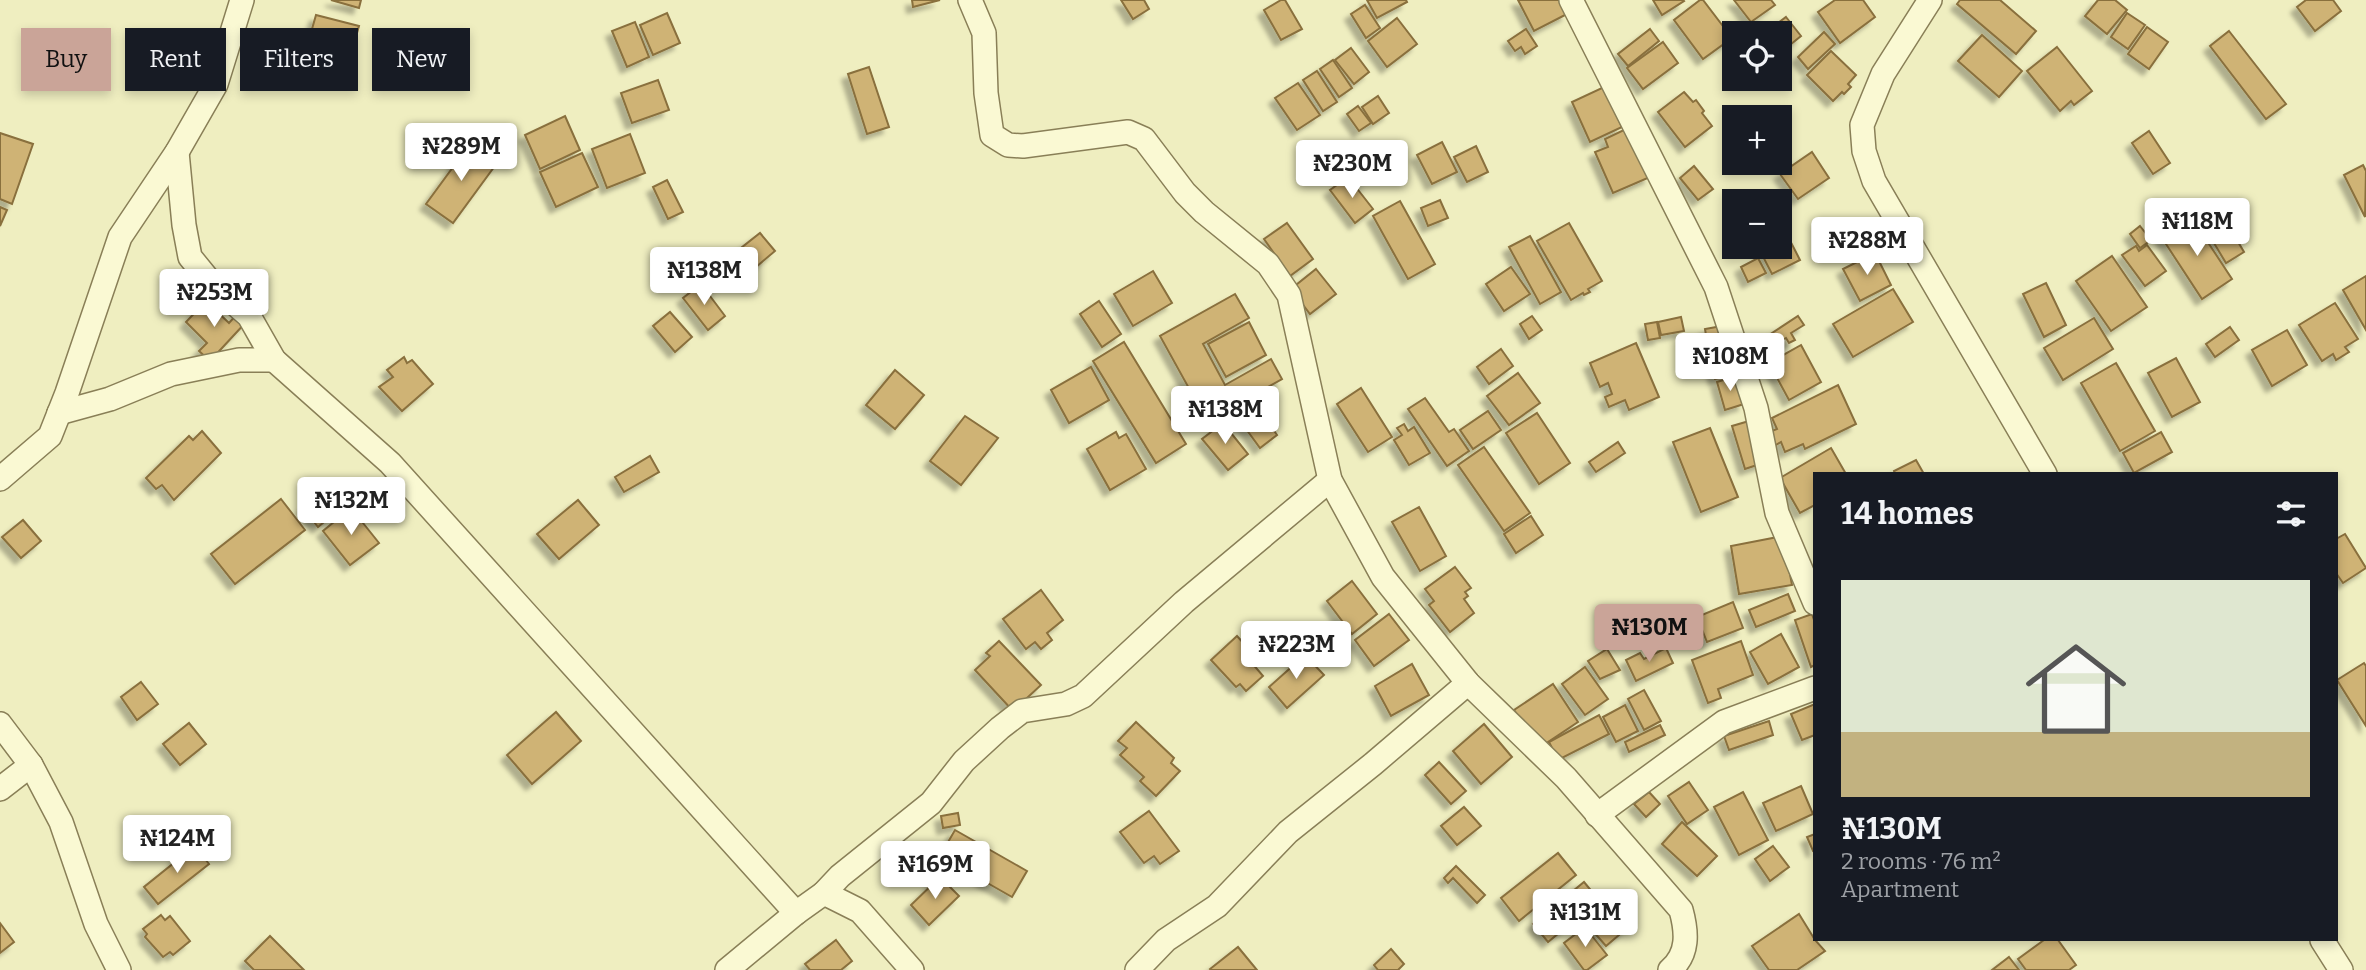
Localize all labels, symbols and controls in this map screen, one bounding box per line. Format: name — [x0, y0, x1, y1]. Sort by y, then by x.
map controls — [1722, 21, 1792, 259]
button: locate — [1722, 21, 1792, 91]
chip: Buy — [21, 28, 111, 91]
chip: Rent — [125, 28, 226, 91]
chip: Filters — [240, 28, 358, 91]
chip: New — [372, 28, 470, 91]
button: + — [1722, 105, 1792, 175]
pin: ₦289M — [412, 124, 510, 183]
text: ₦289M — [421, 132, 501, 160]
pin: ₦230M — [1303, 140, 1401, 200]
text: ₦230M — [1312, 149, 1392, 177]
button: − — [1722, 189, 1792, 259]
pin: ₦118M — [2148, 198, 2246, 258]
text: ₦118M — [2161, 207, 2233, 235]
pin: ₦288M — [1818, 218, 1916, 277]
text: ₦288M — [1827, 226, 1907, 254]
pin: ₦138M — [655, 247, 753, 307]
text: ₦138M — [666, 256, 742, 284]
pin: ₦253M — [165, 270, 263, 329]
text: ₦253M — [175, 278, 253, 306]
pin: ₦108M — [1681, 334, 1779, 393]
text: ₦108M — [1691, 342, 1769, 370]
pin: ₦138M — [1176, 386, 1274, 446]
text: ₦138M — [1187, 395, 1263, 423]
pin: ₦132M — [302, 477, 400, 537]
text: ₦132M — [313, 486, 389, 514]
icon: filters — [2272, 495, 2310, 533]
text: 14 homes — [1841, 496, 1974, 532]
pin: ₦130M — [1600, 604, 1698, 664]
text: ₦130M — [1610, 613, 1688, 641]
pin: ₦223M — [1247, 622, 1345, 681]
icon: home — [2013, 626, 2139, 752]
text: ₦223M — [1257, 630, 1335, 658]
text: ₦130M — [1841, 811, 1942, 847]
pin: ₦124M — [128, 816, 226, 875]
text: ₦124M — [139, 824, 215, 852]
pin: ₦169M — [886, 842, 984, 901]
text: 2 rooms · 76 m² — [1841, 847, 2001, 875]
text: ₦169M — [897, 850, 973, 878]
text: Apartment — [1841, 875, 1959, 903]
pin: ₦131M — [1536, 890, 1634, 949]
text: ₦131M — [1549, 898, 1621, 926]

